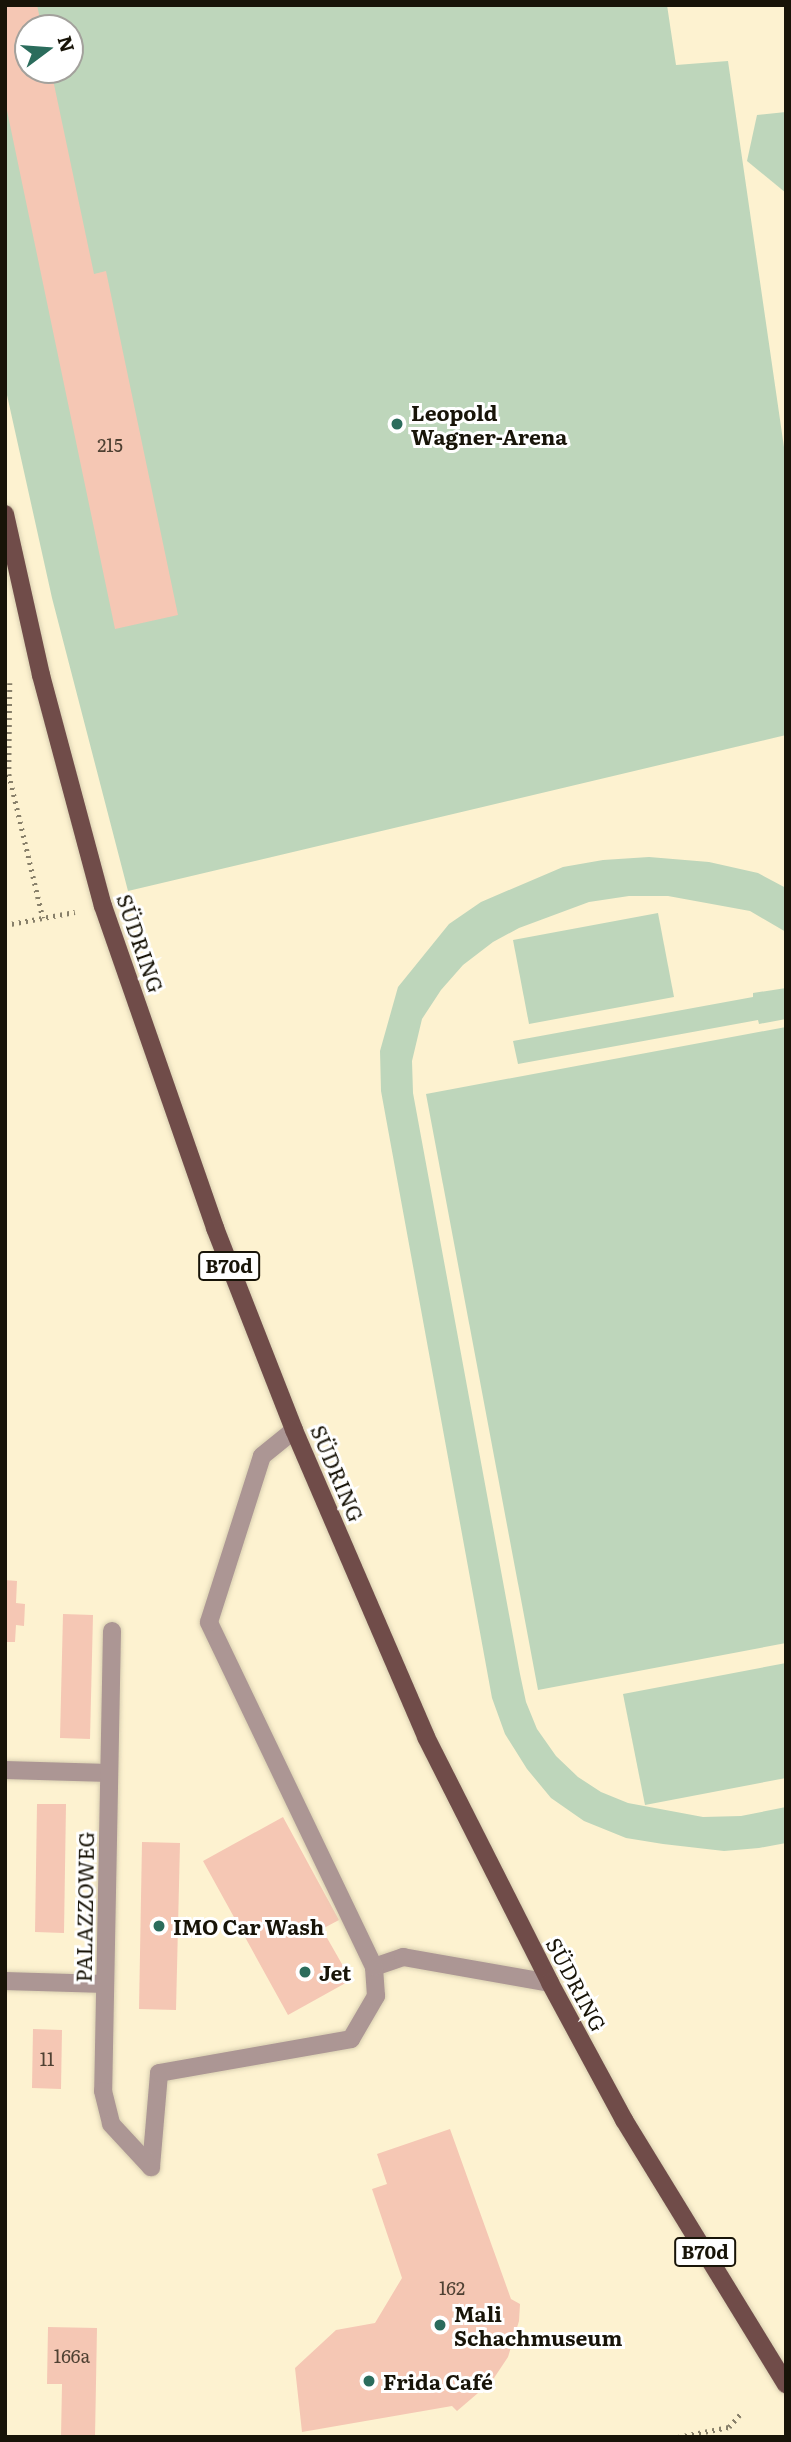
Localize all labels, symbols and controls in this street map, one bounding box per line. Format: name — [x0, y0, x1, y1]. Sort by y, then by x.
north arrow — [14, 14, 84, 84]
text: N — [52, 32, 83, 55]
place label: Leopold Wagner-Arena — [411, 399, 567, 449]
marker: Leopold Wagner-Arena — [389, 416, 405, 432]
house number: 215 — [97, 434, 123, 456]
street label: SÜDRING — [112, 890, 170, 996]
road number: B70d — [198, 1250, 260, 1282]
street label: SÜDRING — [306, 1421, 370, 1525]
street label: PALAZZOWEG — [70, 1831, 98, 1983]
place label: IMO Car Wash — [173, 1913, 324, 1939]
marker: IMO Car Wash — [151, 1918, 167, 1934]
street label: SÜDRING — [542, 1933, 612, 2035]
place label: Jet — [319, 1959, 351, 1985]
marker: Jet — [297, 1964, 313, 1980]
house number: 11 — [40, 2048, 54, 2070]
road number: B70d — [674, 2236, 736, 2268]
house number: 162 — [439, 2277, 465, 2299]
place label: Mali Schachmuseum — [454, 2300, 622, 2350]
marker: Mali Schachmuseum — [432, 2317, 448, 2333]
house number: 166a — [54, 2345, 90, 2367]
place label: Frida Café — [383, 2368, 493, 2394]
marker: Frida Café — [361, 2373, 377, 2389]

